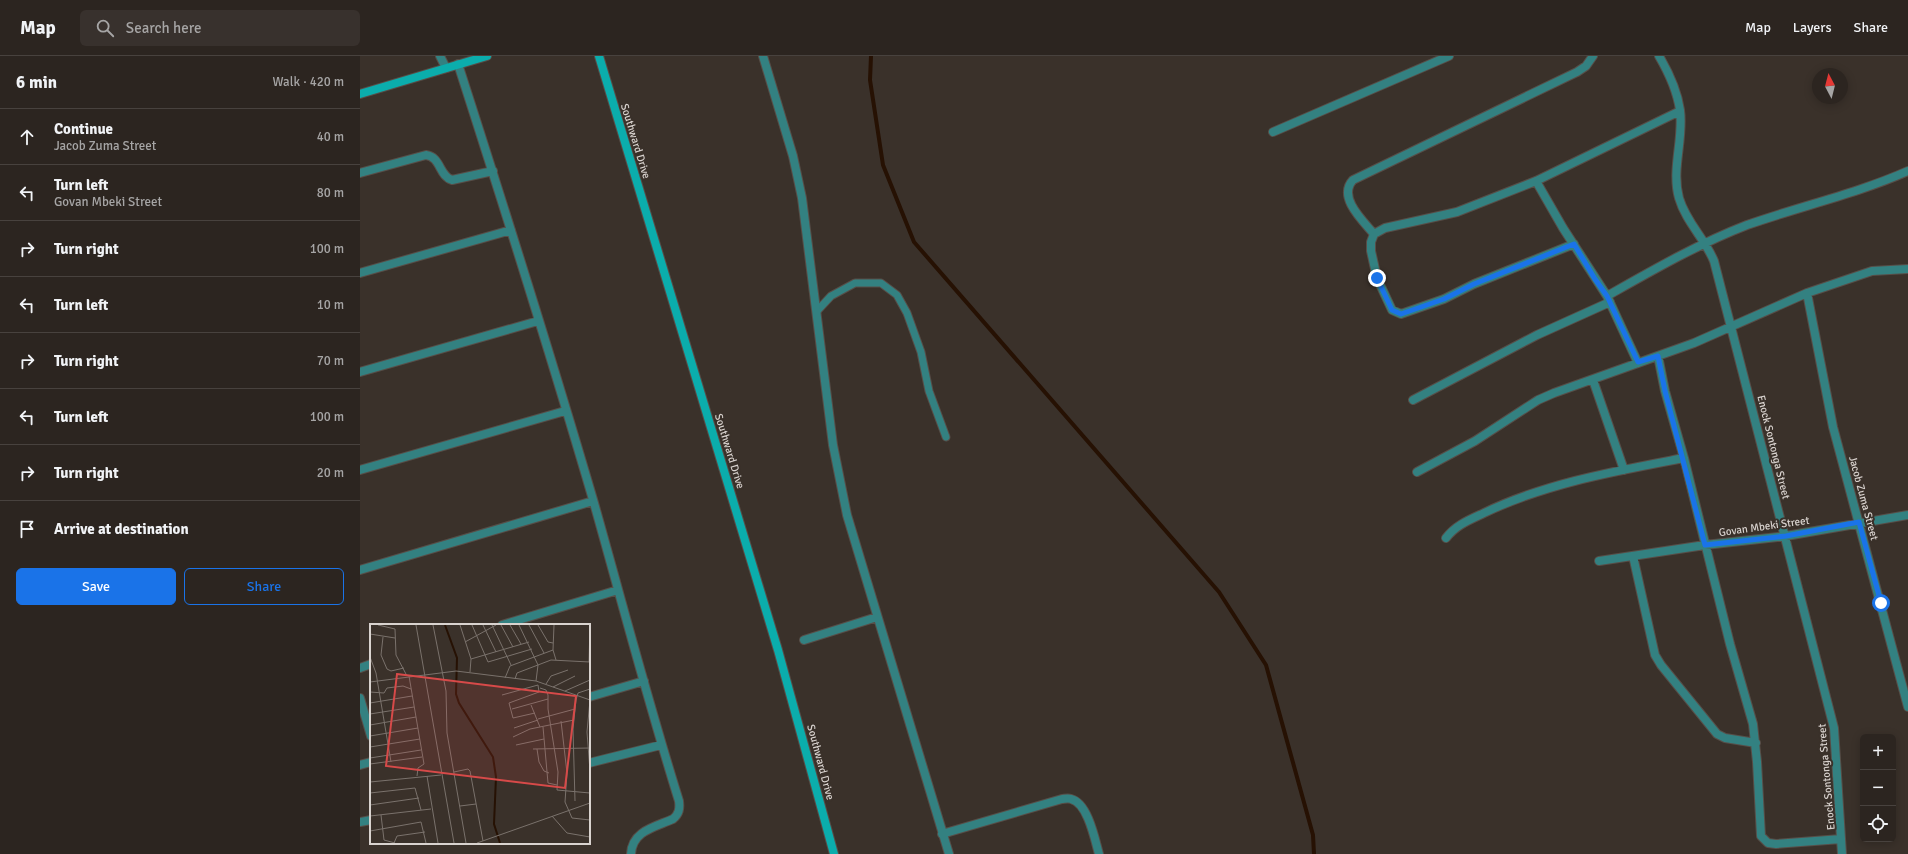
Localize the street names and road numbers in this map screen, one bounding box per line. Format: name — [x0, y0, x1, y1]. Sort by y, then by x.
street label: Southward Drive — [618, 102, 653, 180]
street label: Enock Sontonga Street — [1754, 394, 1793, 501]
street label: Southward Drive — [712, 412, 747, 490]
street label: Jacob Zuma Street — [1846, 455, 1881, 542]
street label: Govan Mbeki Street — [1718, 514, 1810, 539]
street label: Southward Drive — [804, 723, 837, 801]
street label: Enock Sontonga Street — [1815, 723, 1838, 831]

